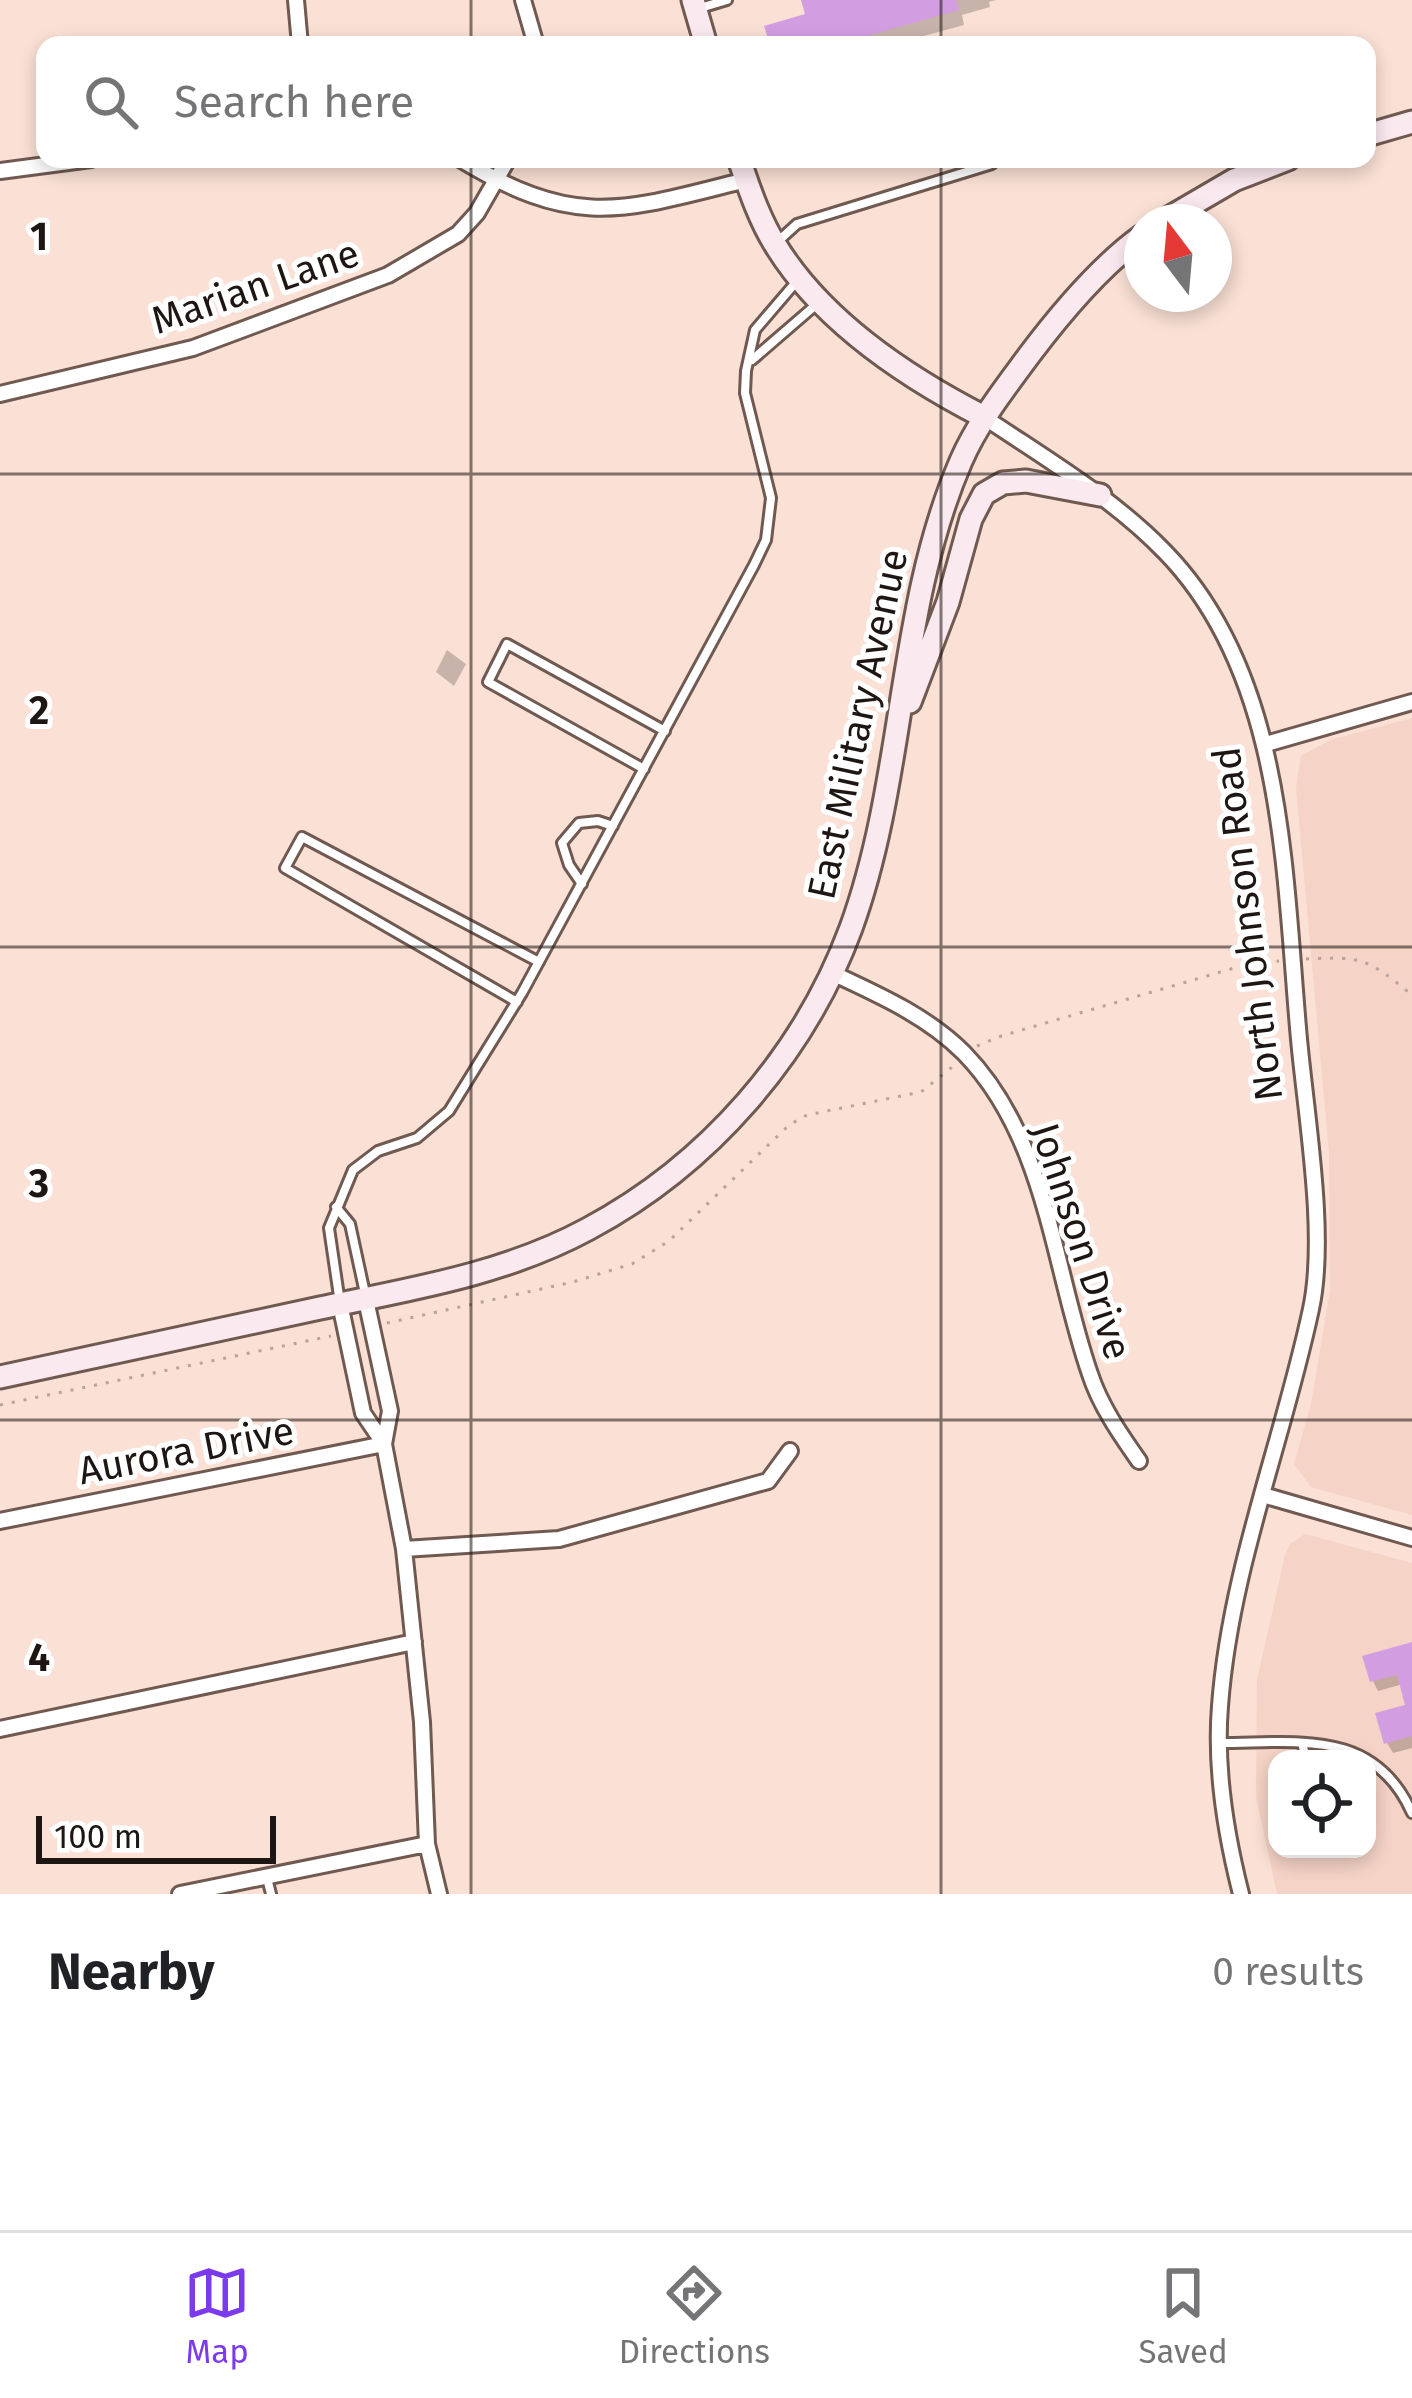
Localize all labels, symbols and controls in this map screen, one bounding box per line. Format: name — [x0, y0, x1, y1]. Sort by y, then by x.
search box — [36, 36, 1376, 168]
icon: search — [78, 69, 144, 135]
text: Search here — [174, 75, 414, 129]
north arrow — [1124, 204, 1232, 312]
text: 1 — [30, 214, 48, 260]
street label: Marian Lane — [146, 230, 365, 344]
street label: East Military Avenue — [798, 545, 918, 903]
text: 2 — [29, 688, 49, 734]
street label: North Johnson Road — [1203, 744, 1293, 1103]
street label: Johnson Drive — [1021, 1117, 1141, 1365]
text: 3 — [28, 1161, 49, 1207]
street label: Aurora Drive — [75, 1408, 298, 1494]
text: 4 — [28, 1635, 50, 1681]
map controls — [1268, 1750, 1376, 1858]
button: locate — [1268, 1750, 1376, 1858]
scale bar — [36, 1810, 276, 1863]
text: 100 m — [54, 1817, 142, 1857]
text: Nearby — [48, 1941, 214, 2003]
text: 0 results — [1212, 1949, 1364, 1995]
tab: Map — [184, 2260, 250, 2372]
tab: Directions — [619, 2260, 770, 2372]
tab: Saved — [1138, 2260, 1228, 2372]

